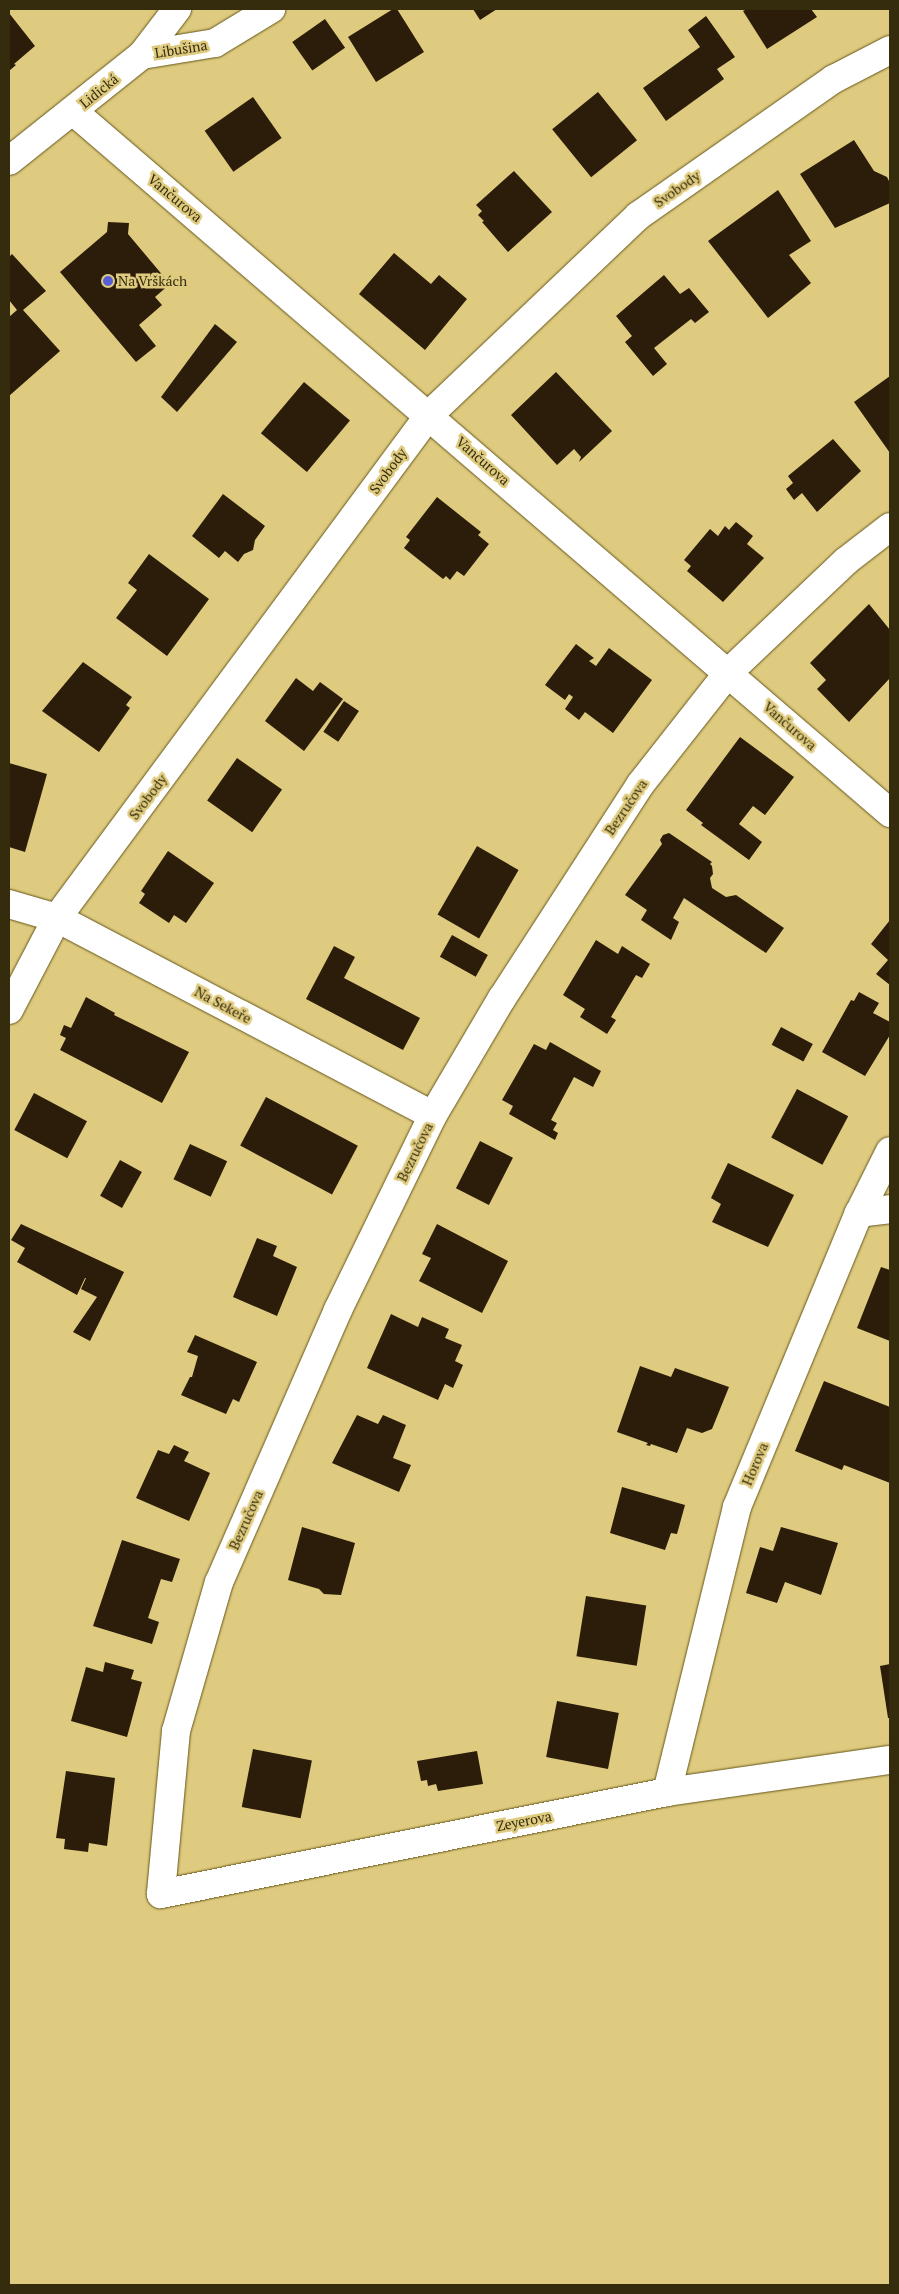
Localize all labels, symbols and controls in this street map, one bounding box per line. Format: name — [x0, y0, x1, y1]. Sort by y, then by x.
street label: Libušina — [153, 37, 209, 61]
street label: Lidická — [76, 70, 122, 112]
street label: Svobody — [651, 167, 703, 211]
street label: Vančurova — [145, 171, 205, 225]
place label: Na Vrškách — [118, 273, 188, 289]
marker: Na Vrškách — [102, 275, 114, 287]
street label: Vančurova — [453, 433, 513, 489]
street label: Svobody — [366, 445, 410, 497]
street label: Vančurova — [760, 698, 820, 754]
street label: Svobody — [126, 771, 170, 823]
street label: Bezručova — [601, 776, 651, 838]
street label: Na Sekeře — [192, 983, 254, 1027]
street label: Bezručova — [393, 1120, 437, 1184]
street label: Horova — [738, 1440, 772, 1488]
street label: Bezručova — [225, 1487, 267, 1553]
street label: Zeyerova — [495, 1807, 553, 1835]

